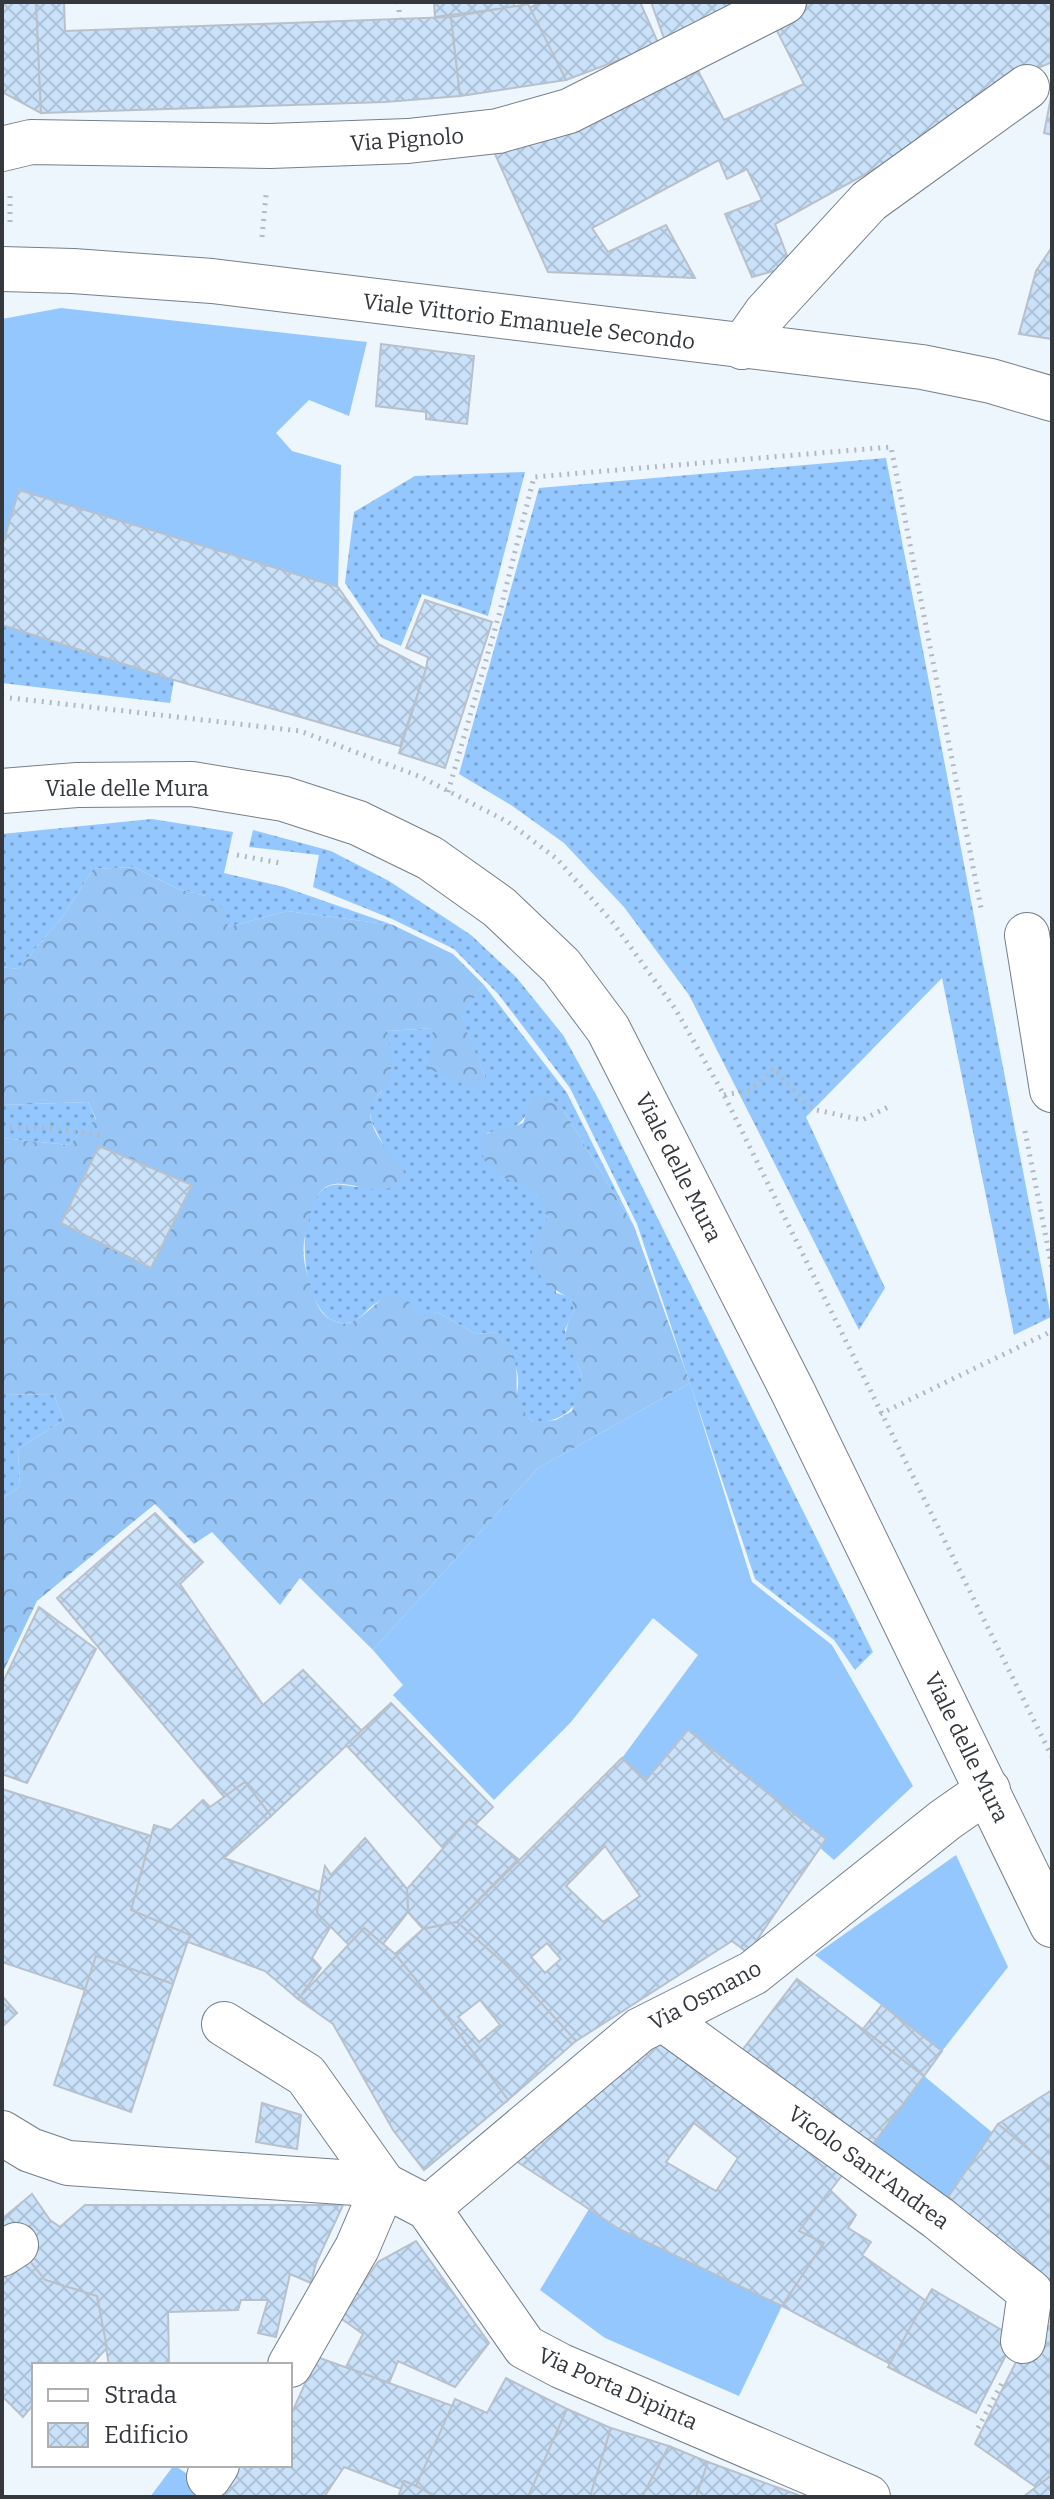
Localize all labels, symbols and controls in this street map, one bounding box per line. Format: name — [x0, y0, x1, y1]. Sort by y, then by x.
street label: Via Pignolo — [349, 122, 465, 157]
street label: Viale Vittorio Emanuele Secondo — [361, 288, 697, 355]
street label: Viale delle Mura — [45, 775, 209, 802]
street label: Viale delle Mura — [629, 1088, 728, 1246]
street label: Viale delle Mura — [919, 1668, 1015, 1827]
street label: Via Osmano — [644, 1955, 766, 2036]
street label: Vicolo Sant'Andrea — [783, 2100, 955, 2235]
street label: Via Porta Dipinta — [534, 2341, 702, 2436]
legend — [32, 2363, 292, 2467]
text: Strada — [104, 2381, 177, 2409]
text: Edificio — [104, 2421, 189, 2449]

